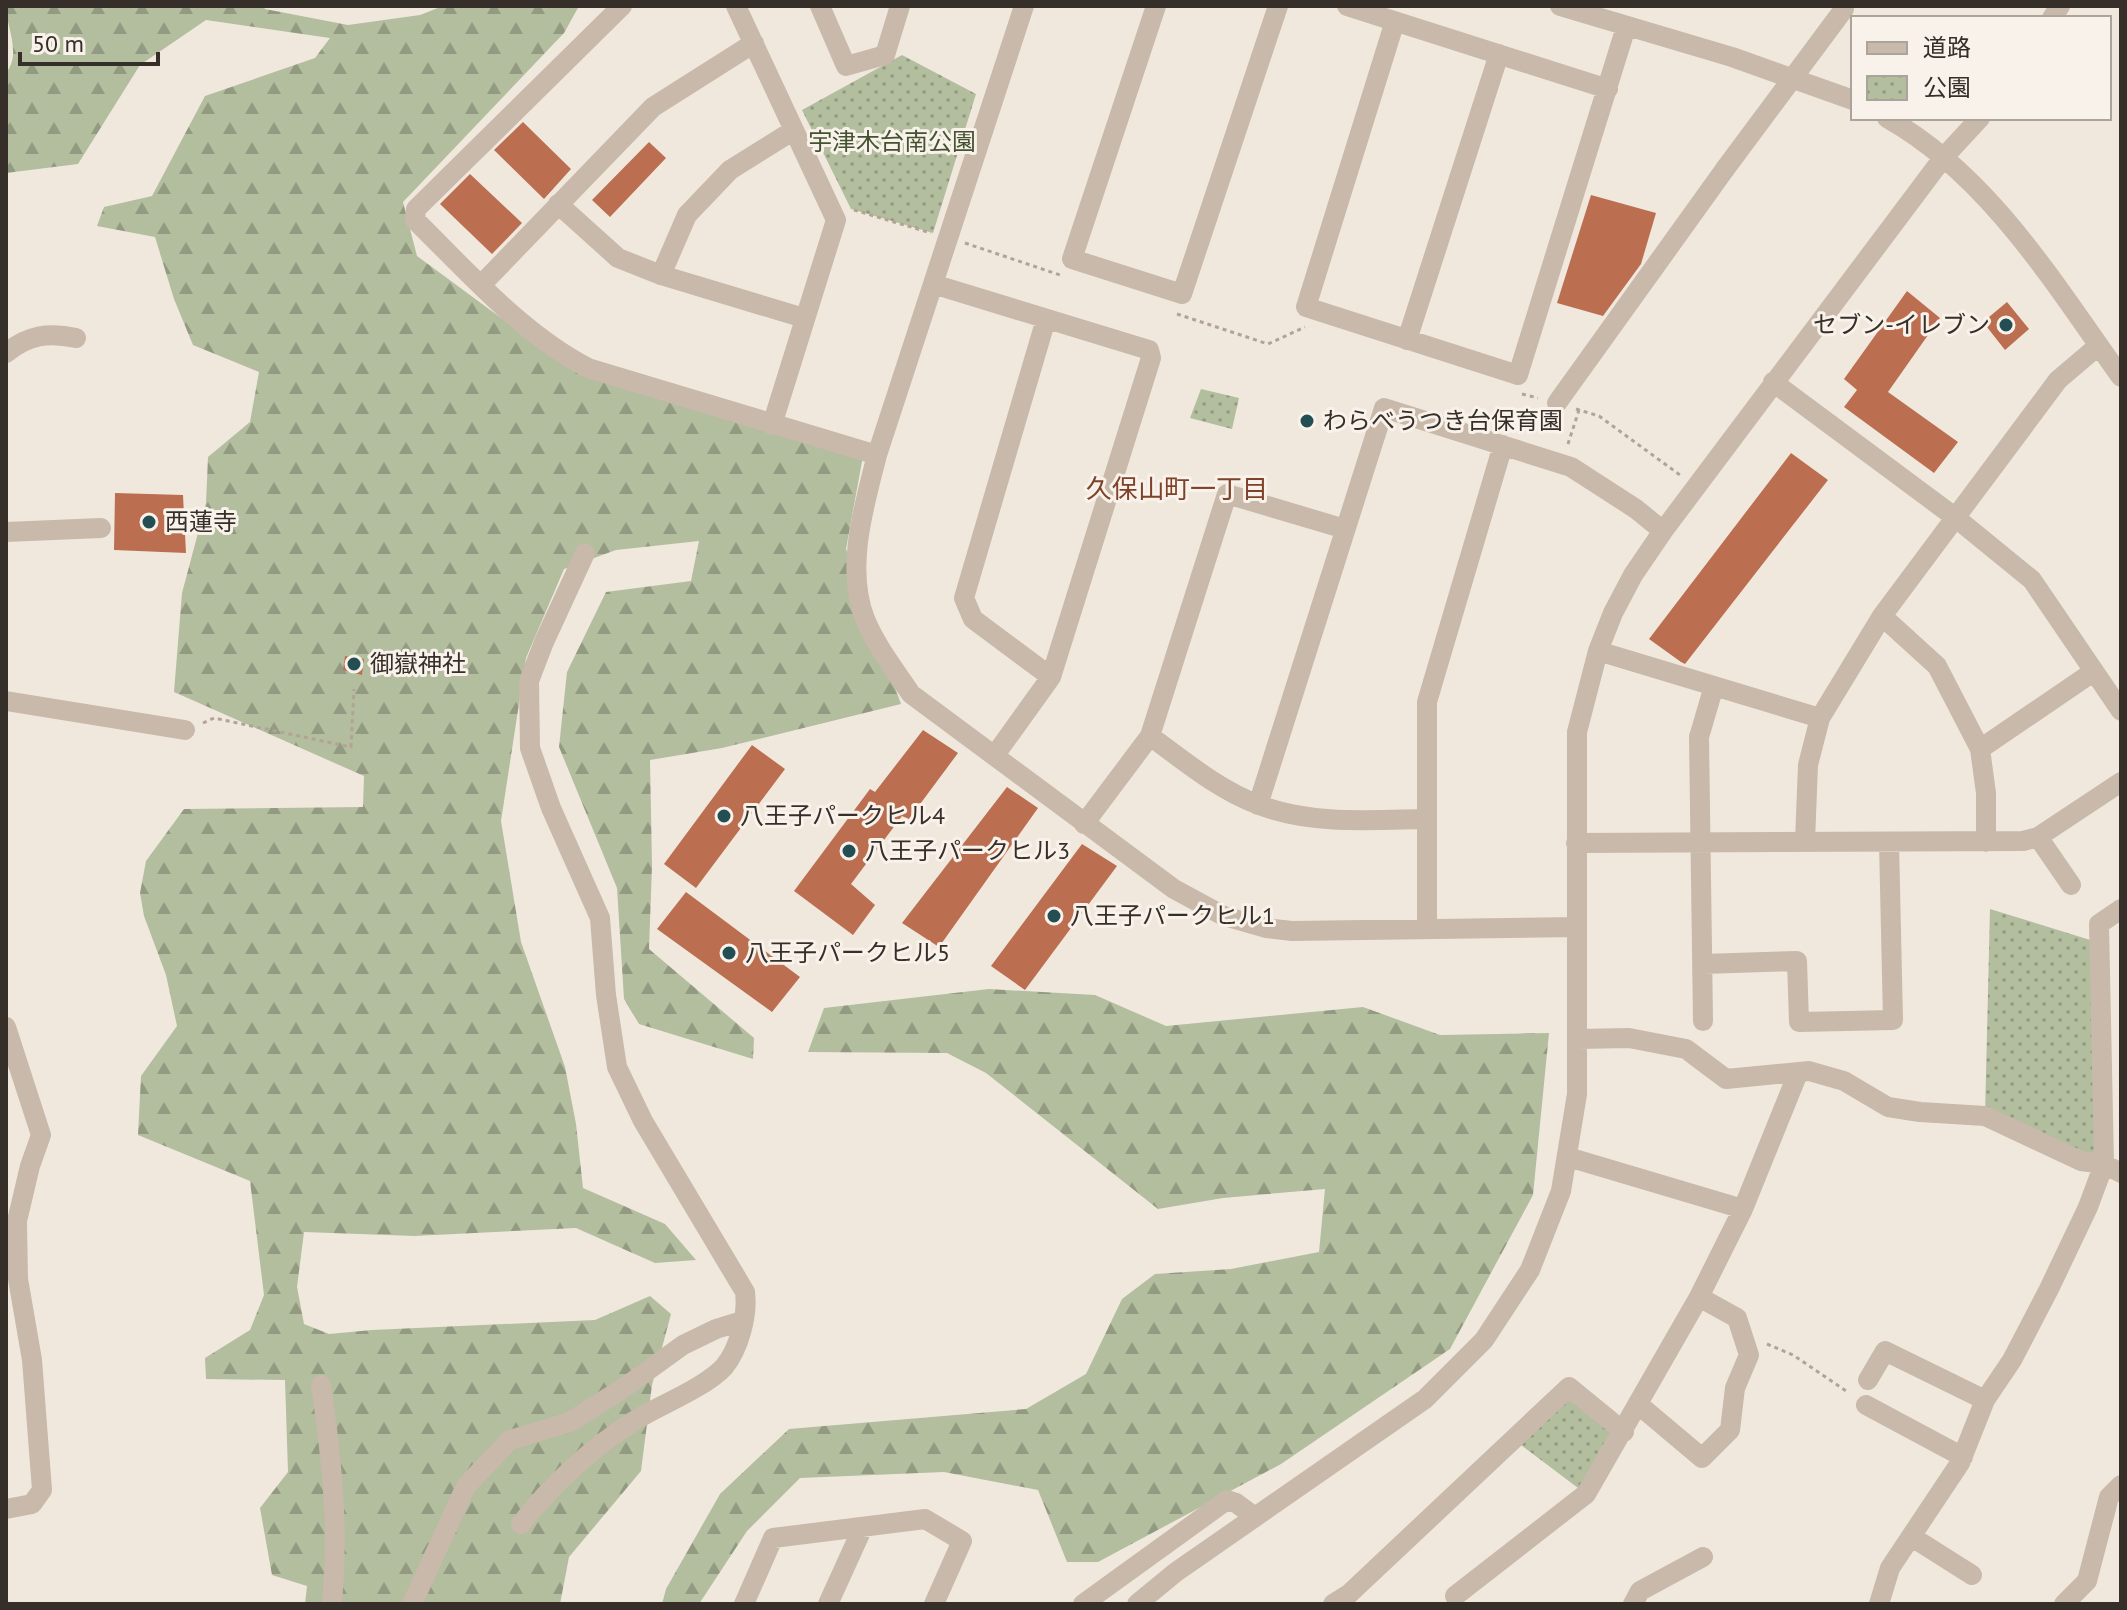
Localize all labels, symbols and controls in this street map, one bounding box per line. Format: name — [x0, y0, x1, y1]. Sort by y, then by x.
scale bar — [20, 16, 158, 66]
legend — [1851, 16, 2111, 120]
text: 50 m — [32, 28, 84, 59]
text: 道路 — [1923, 32, 1971, 63]
text: 公園 — [1923, 72, 1971, 103]
park label: 宇津木台南公園 — [808, 126, 976, 157]
place label: セブン-イレブン — [1813, 309, 1990, 340]
marker: セブン-イレブン — [1997, 316, 2015, 334]
place label: わらべうつき台保育園 — [1323, 405, 1563, 436]
marker: わらべうつき台保育園 — [1298, 412, 1316, 430]
district label: 久保山町一丁目 — [1086, 472, 1268, 505]
place label: 西蓮寺 — [165, 506, 237, 537]
marker: 西蓮寺 — [140, 513, 158, 531]
place label: 御嶽神社 — [370, 648, 466, 679]
marker: 御嶽神社 — [345, 655, 363, 673]
place label: 八王子パークヒル4 — [740, 800, 945, 831]
marker: 八王子パークヒル4 — [715, 807, 733, 825]
place label: 八王子パークヒル3 — [865, 835, 1070, 866]
marker: 八王子パークヒル3 — [840, 842, 858, 860]
place label: 八王子パークヒル1 — [1070, 900, 1275, 931]
marker: 八王子パークヒル1 — [1045, 907, 1063, 925]
place label: 八王子パークヒル5 — [745, 937, 950, 968]
marker: 八王子パークヒル5 — [720, 944, 738, 962]

